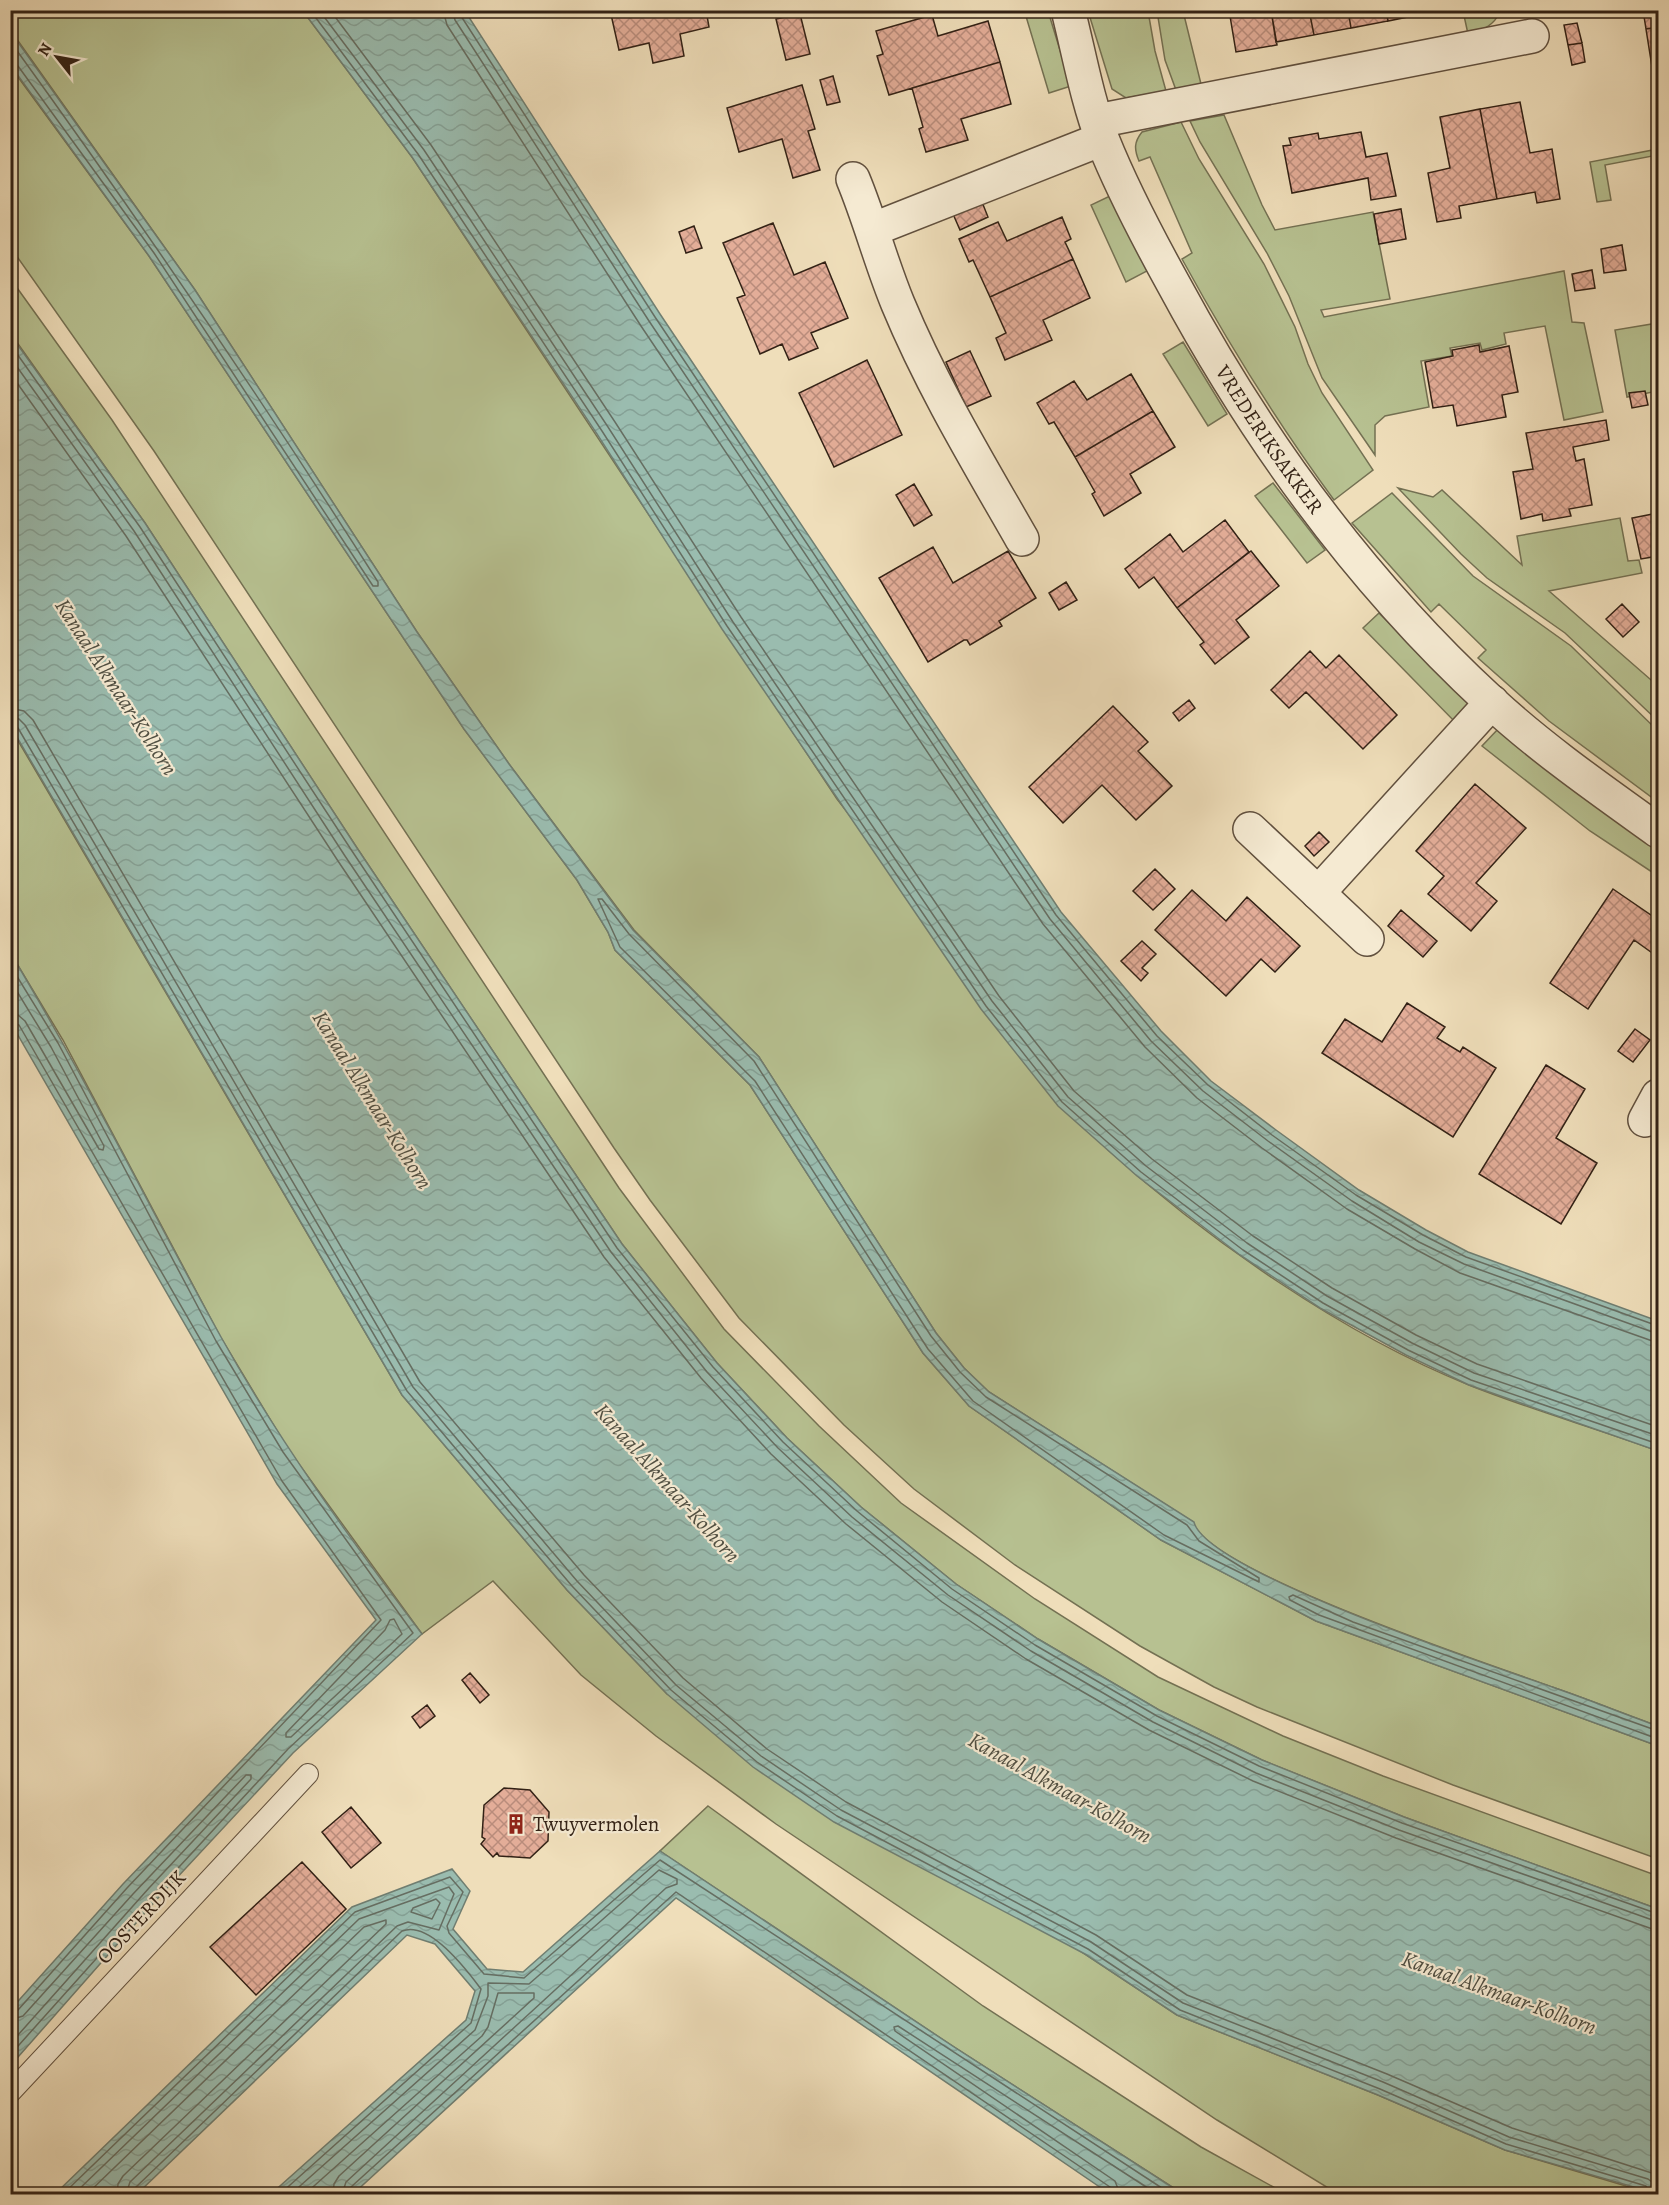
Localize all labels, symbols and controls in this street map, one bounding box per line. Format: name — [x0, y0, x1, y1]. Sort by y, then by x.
north arrow — [27, 27, 87, 87]
text: N — [33, 39, 58, 60]
street label: VREDERIKSAKKER — [1209, 359, 1330, 520]
water label: Kanaal Alkmaar-Kolhorn — [48, 593, 185, 781]
water label: Kanaal Alkmaar-Kolhorn — [305, 1005, 439, 1195]
water label: Kanaal Alkmaar-Kolhorn — [587, 1397, 747, 1569]
water label: Kanaal Alkmaar-Kolhorn — [963, 1725, 1157, 1851]
place label: Twuyvermolen — [533, 1810, 659, 1838]
building icon: Twuyvermolen — [504, 1812, 528, 1836]
street label: OOSTERDIJK — [90, 1864, 192, 1970]
water label: Kanaal Alkmaar-Kolhorn — [1397, 1944, 1601, 2042]

